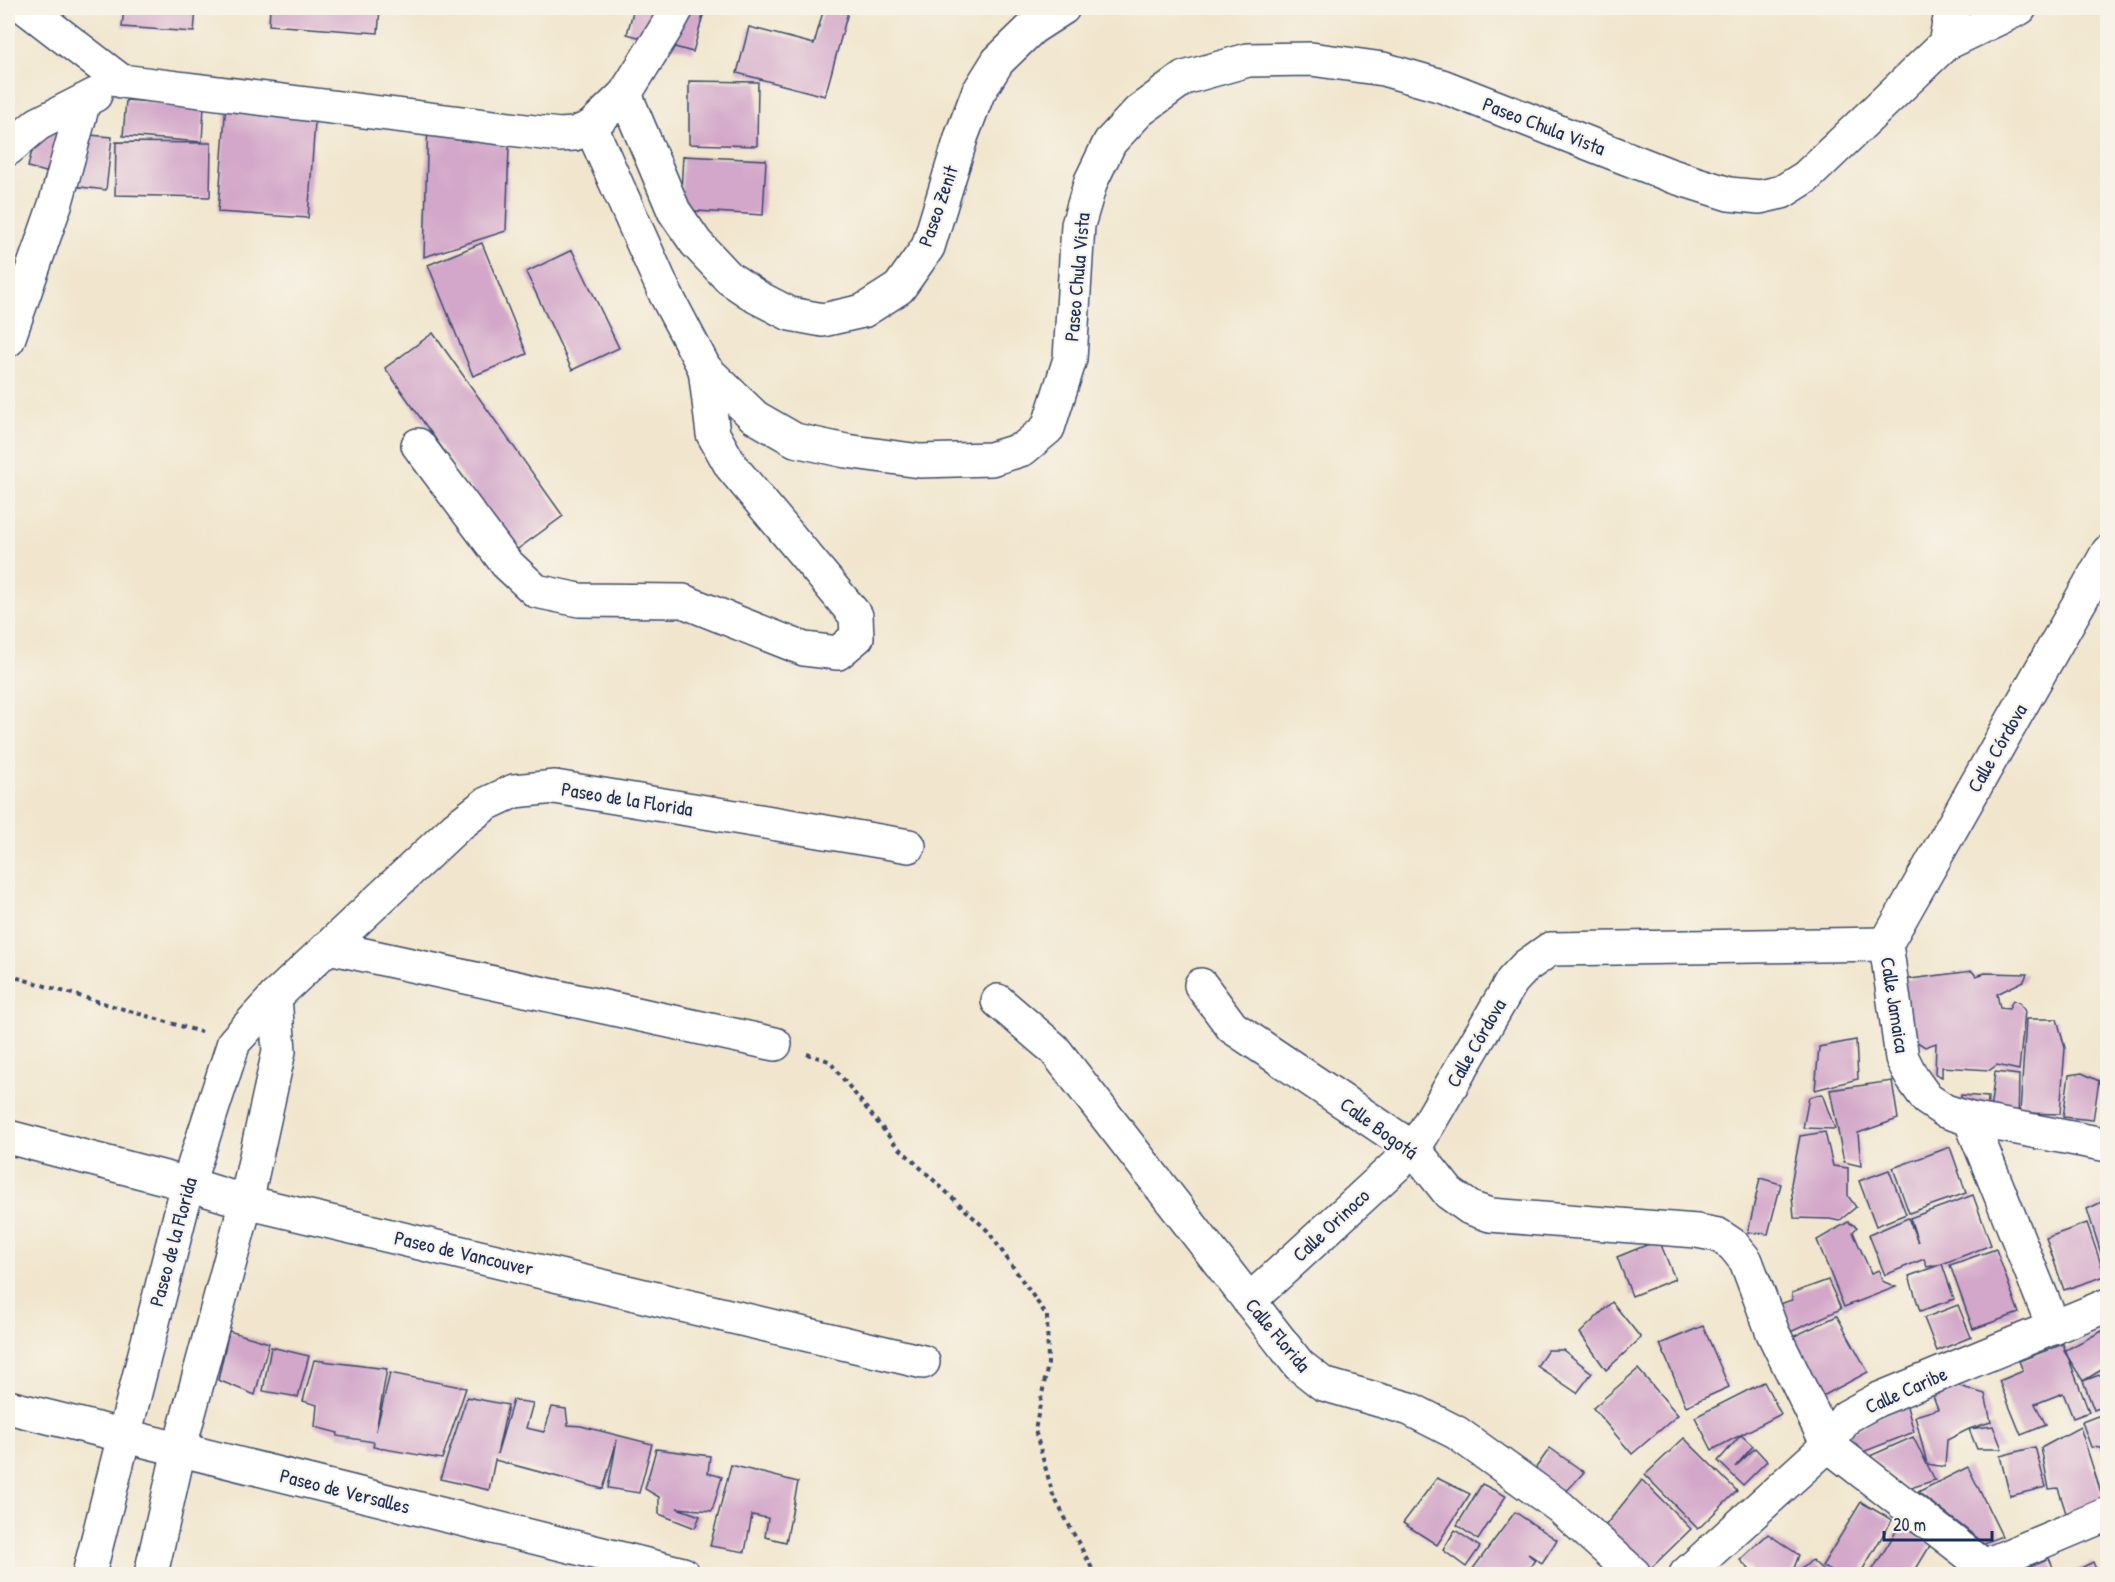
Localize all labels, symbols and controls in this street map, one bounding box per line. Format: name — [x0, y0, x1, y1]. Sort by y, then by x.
street label: Paseo Chula Vista — [1479, 90, 1609, 161]
street label: Paseo Zenit — [911, 161, 964, 250]
street label: Paseo Chula Vista — [1057, 211, 1096, 342]
street label: Calle Córdova — [1960, 698, 2033, 797]
street label: Paseo de la Florida — [559, 775, 695, 822]
street label: Calle Jamaica — [1875, 955, 1916, 1055]
street label: Calle Córdova — [1439, 993, 1512, 1092]
street label: Calle Bogotá — [1335, 1090, 1424, 1165]
street label: Paseo de la Florida — [142, 1174, 203, 1309]
street label: Calle Orinoco — [1286, 1182, 1375, 1267]
street label: Paseo de Vancouver — [392, 1223, 536, 1282]
street label: Calle Florida — [1240, 1292, 1317, 1377]
street label: Calle Caribe — [1860, 1359, 1951, 1420]
street label: Paseo de Versalles — [277, 1461, 413, 1520]
scale bar — [1884, 1504, 1992, 1542]
text: 20 m — [1893, 1512, 1926, 1537]

